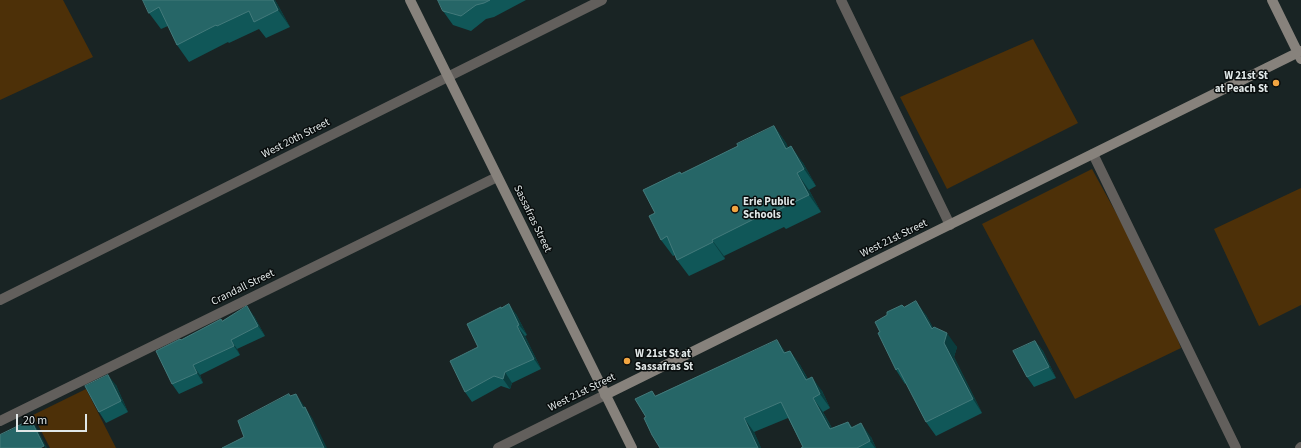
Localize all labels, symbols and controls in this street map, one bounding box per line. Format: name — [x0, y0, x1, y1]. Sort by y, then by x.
place label: W 21st St at Peach St — [1215, 70, 1268, 96]
marker: W 21st St at Peach St — [1271, 78, 1281, 88]
street label: West 20th Street — [260, 116, 332, 162]
street label: Sassafras Street — [510, 183, 554, 255]
place label: Erie Public Schools — [743, 196, 795, 222]
marker: Erie Public Schools — [730, 204, 740, 214]
street label: West 21st Street — [858, 217, 930, 261]
street label: Crandall Street — [209, 267, 277, 309]
place label: W 21st St at Sassafras St — [635, 348, 693, 374]
marker: W 21st St at Sassafras St — [622, 356, 632, 366]
street label: West 21st Street — [546, 371, 618, 415]
scale bar — [18, 406, 89, 432]
text: 20 m — [23, 412, 47, 429]

